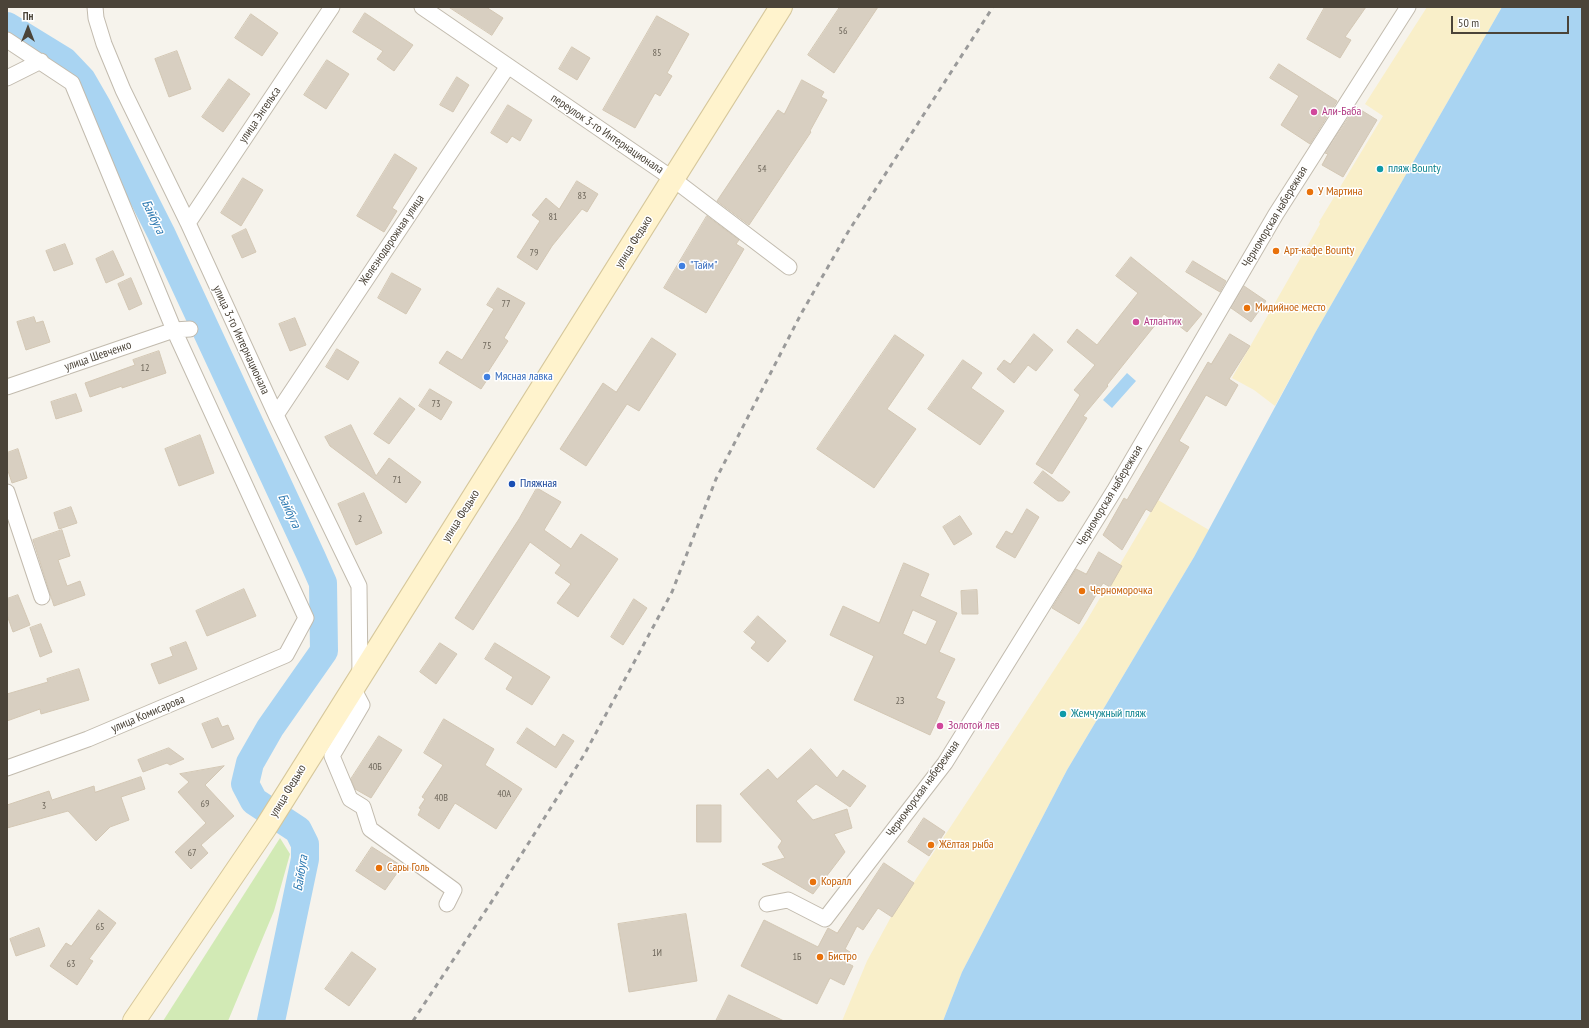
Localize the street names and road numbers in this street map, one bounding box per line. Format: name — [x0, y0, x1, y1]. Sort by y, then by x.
street label: улица Энгельса — [236, 84, 284, 146]
street label: переулок 3-го Интернационала — [548, 91, 666, 177]
street label: Черноморская набережная — [1239, 164, 1311, 270]
street label: Железнодорожная улица — [356, 192, 428, 288]
street label: улица Федько — [612, 213, 656, 271]
street label: улица 3-го Интернационала — [209, 283, 273, 397]
street label: улица Шевченко — [63, 338, 133, 374]
street label: Черноморская набережная — [1074, 443, 1146, 549]
street label: улица Федько — [439, 487, 483, 545]
street label: улица Комисарова — [109, 692, 187, 736]
street label: Черноморская набережная — [883, 738, 963, 840]
street label: улица Федько — [267, 762, 309, 820]

